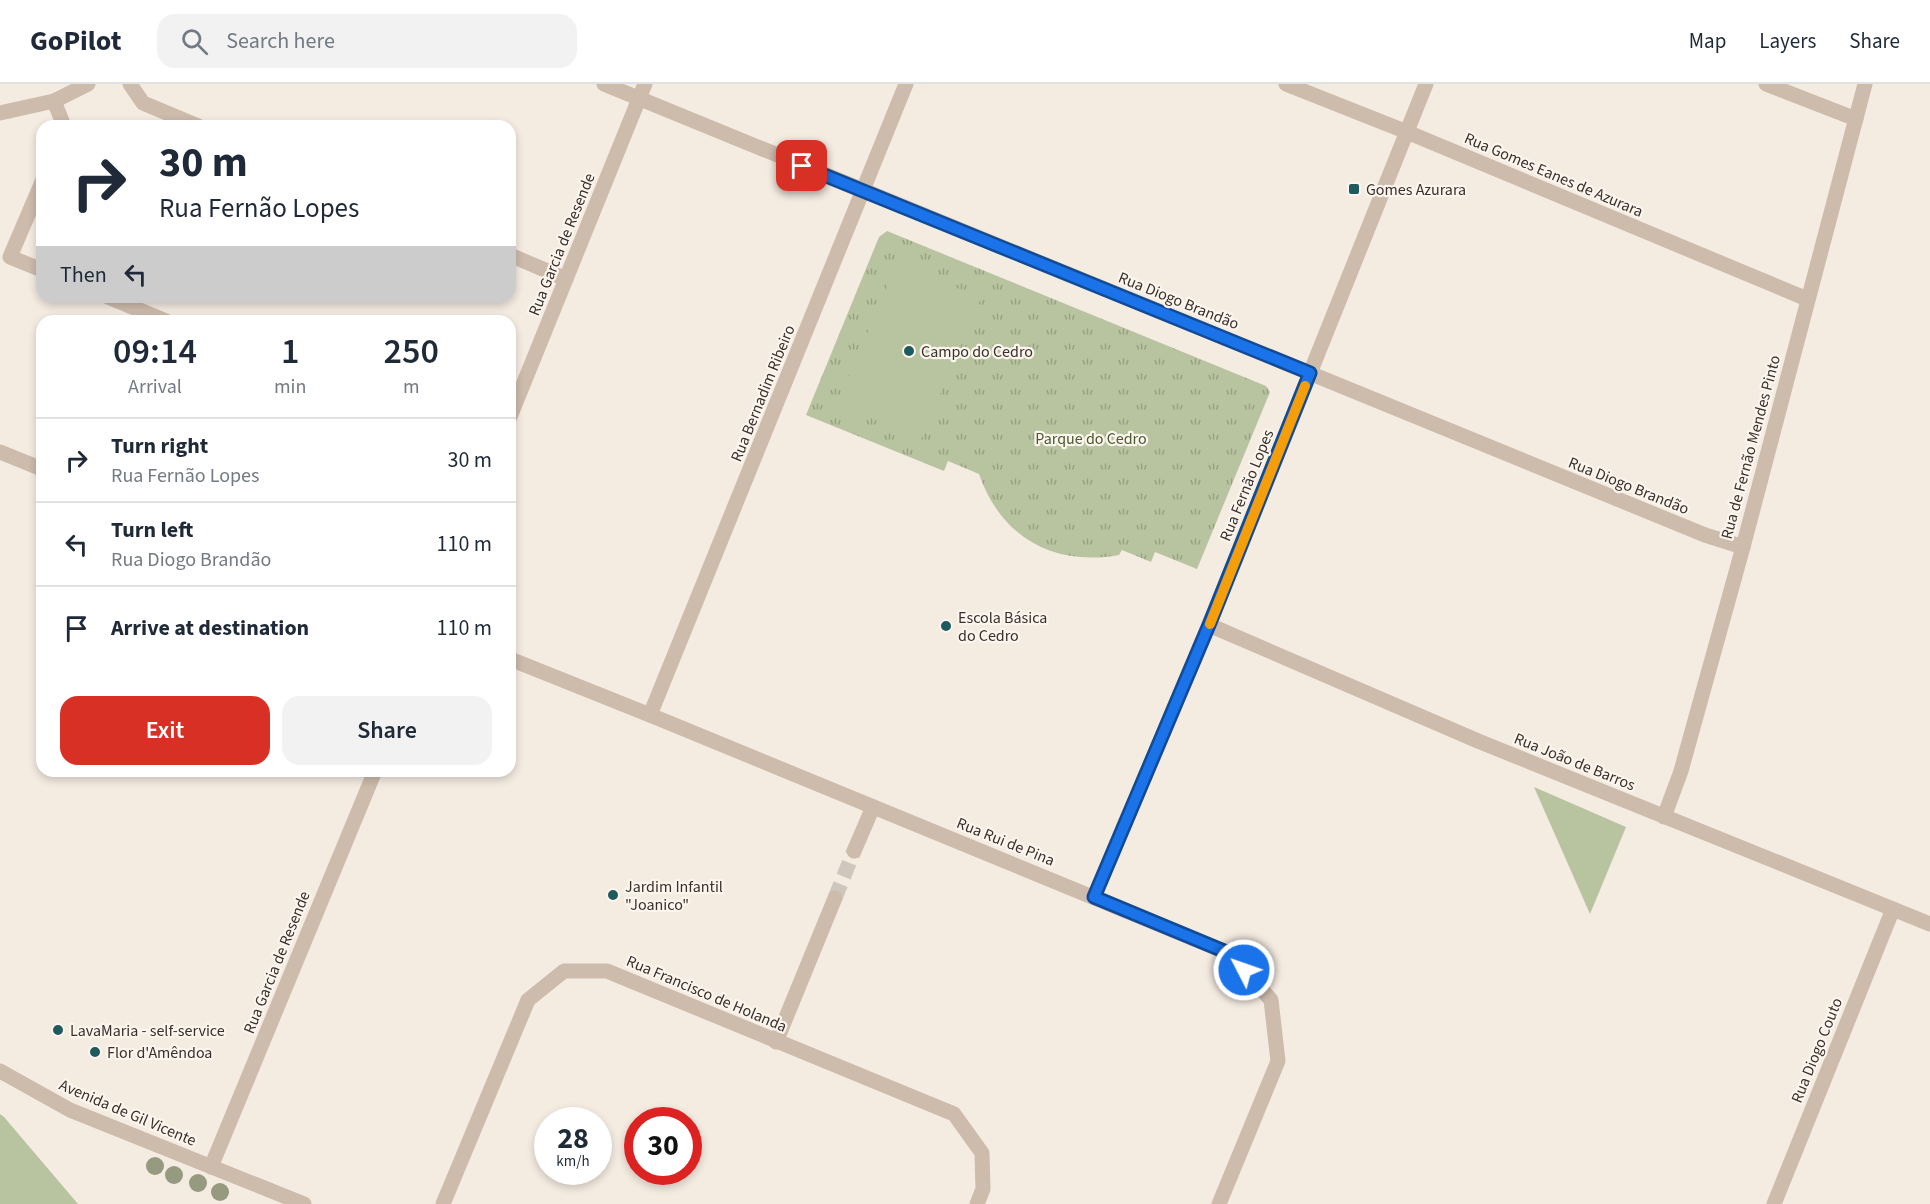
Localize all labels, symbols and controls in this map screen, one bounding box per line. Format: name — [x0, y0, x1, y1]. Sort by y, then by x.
search box — [157, 14, 577, 68]
text: GoPilot — [30, 21, 121, 61]
icon: search — [178, 25, 211, 58]
text: Search here — [226, 25, 335, 57]
text: Map — [1689, 26, 1726, 56]
text: Layers — [1759, 26, 1816, 56]
text: Share — [1849, 26, 1900, 56]
street label: Rua Gomes Eanes de Azurara — [1461, 127, 1646, 223]
text: 30 m — [159, 133, 248, 193]
pin — [776, 140, 827, 191]
icon: right — [60, 144, 138, 222]
icon: arrive — [785, 149, 818, 182]
street label: Rua Garcia de Resende — [523, 170, 601, 319]
place label: Gomes Azurara — [1366, 179, 1466, 201]
marker: Gomes Azurara — [1347, 182, 1361, 196]
text: Rua Fernão Lopes — [159, 189, 359, 228]
icon: left — [119, 258, 152, 291]
text: Then — [60, 259, 107, 291]
street label: Rua Diogo Brandão — [1115, 267, 1242, 335]
street label: Rua Bernadim Ribeiro — [725, 322, 800, 465]
text: 09:14 — [113, 326, 197, 377]
text: 1 — [281, 326, 299, 377]
text: 250 — [383, 326, 439, 377]
place label: Campo do Cedro — [921, 341, 1033, 363]
marker: Campo do Cedro — [902, 344, 916, 358]
street label: Rua de Fernão Mendes Pinto — [1716, 353, 1786, 542]
text: Arrival — [128, 373, 182, 401]
text: min — [274, 373, 306, 401]
text: m — [403, 373, 419, 401]
street label: Rua Fernão Lopes — [1214, 426, 1279, 545]
park label: Parque do Cedro — [1035, 428, 1147, 450]
text: Turn right — [111, 430, 208, 462]
icon: right — [60, 444, 93, 477]
text: 30 m — [447, 444, 492, 476]
street label: Rua Diogo Brandão — [1565, 452, 1692, 520]
text: Rua Fernão Lopes — [111, 462, 259, 490]
text: Turn left — [111, 514, 193, 546]
icon: left — [60, 528, 93, 561]
text: 110 m — [437, 528, 492, 560]
text: Rua Diogo Brandão — [111, 546, 271, 574]
place label: Escola Básica do Cedro — [958, 607, 1047, 647]
icon: arrive — [60, 612, 93, 645]
text: Arrive at destination — [111, 612, 309, 644]
text: 110 m — [437, 612, 492, 644]
marker: Escola Básica do Cedro — [939, 619, 953, 633]
button: Exit — [60, 696, 270, 765]
button: Share — [282, 696, 492, 765]
street label: Rua João de Barros — [1511, 728, 1639, 796]
street label: Rua Rui de Pina — [953, 812, 1058, 872]
place label: Jardim Infantil "Joanico" — [625, 876, 723, 916]
street label: Rua Garcia de Resende — [238, 888, 316, 1037]
marker: Jardim Infantil "Joanico" — [606, 888, 620, 902]
position arrow — [1212, 938, 1276, 1002]
street label: Rua Francisco de Holanda — [623, 950, 790, 1038]
street label: Rua Diogo Couto — [1786, 995, 1848, 1106]
place label: LavaMaria - self-service — [70, 1020, 225, 1042]
marker: LavaMaria - self-service — [51, 1023, 65, 1037]
place label: Flor d'Amêndoa — [107, 1042, 212, 1064]
marker: Flor d'Amêndoa — [88, 1045, 102, 1059]
street label: Avenida de Gil Vicente — [56, 1074, 200, 1152]
speed limit sign: 30 — [624, 1107, 702, 1185]
text: 28 — [557, 1117, 589, 1160]
text: km/h — [556, 1151, 590, 1172]

